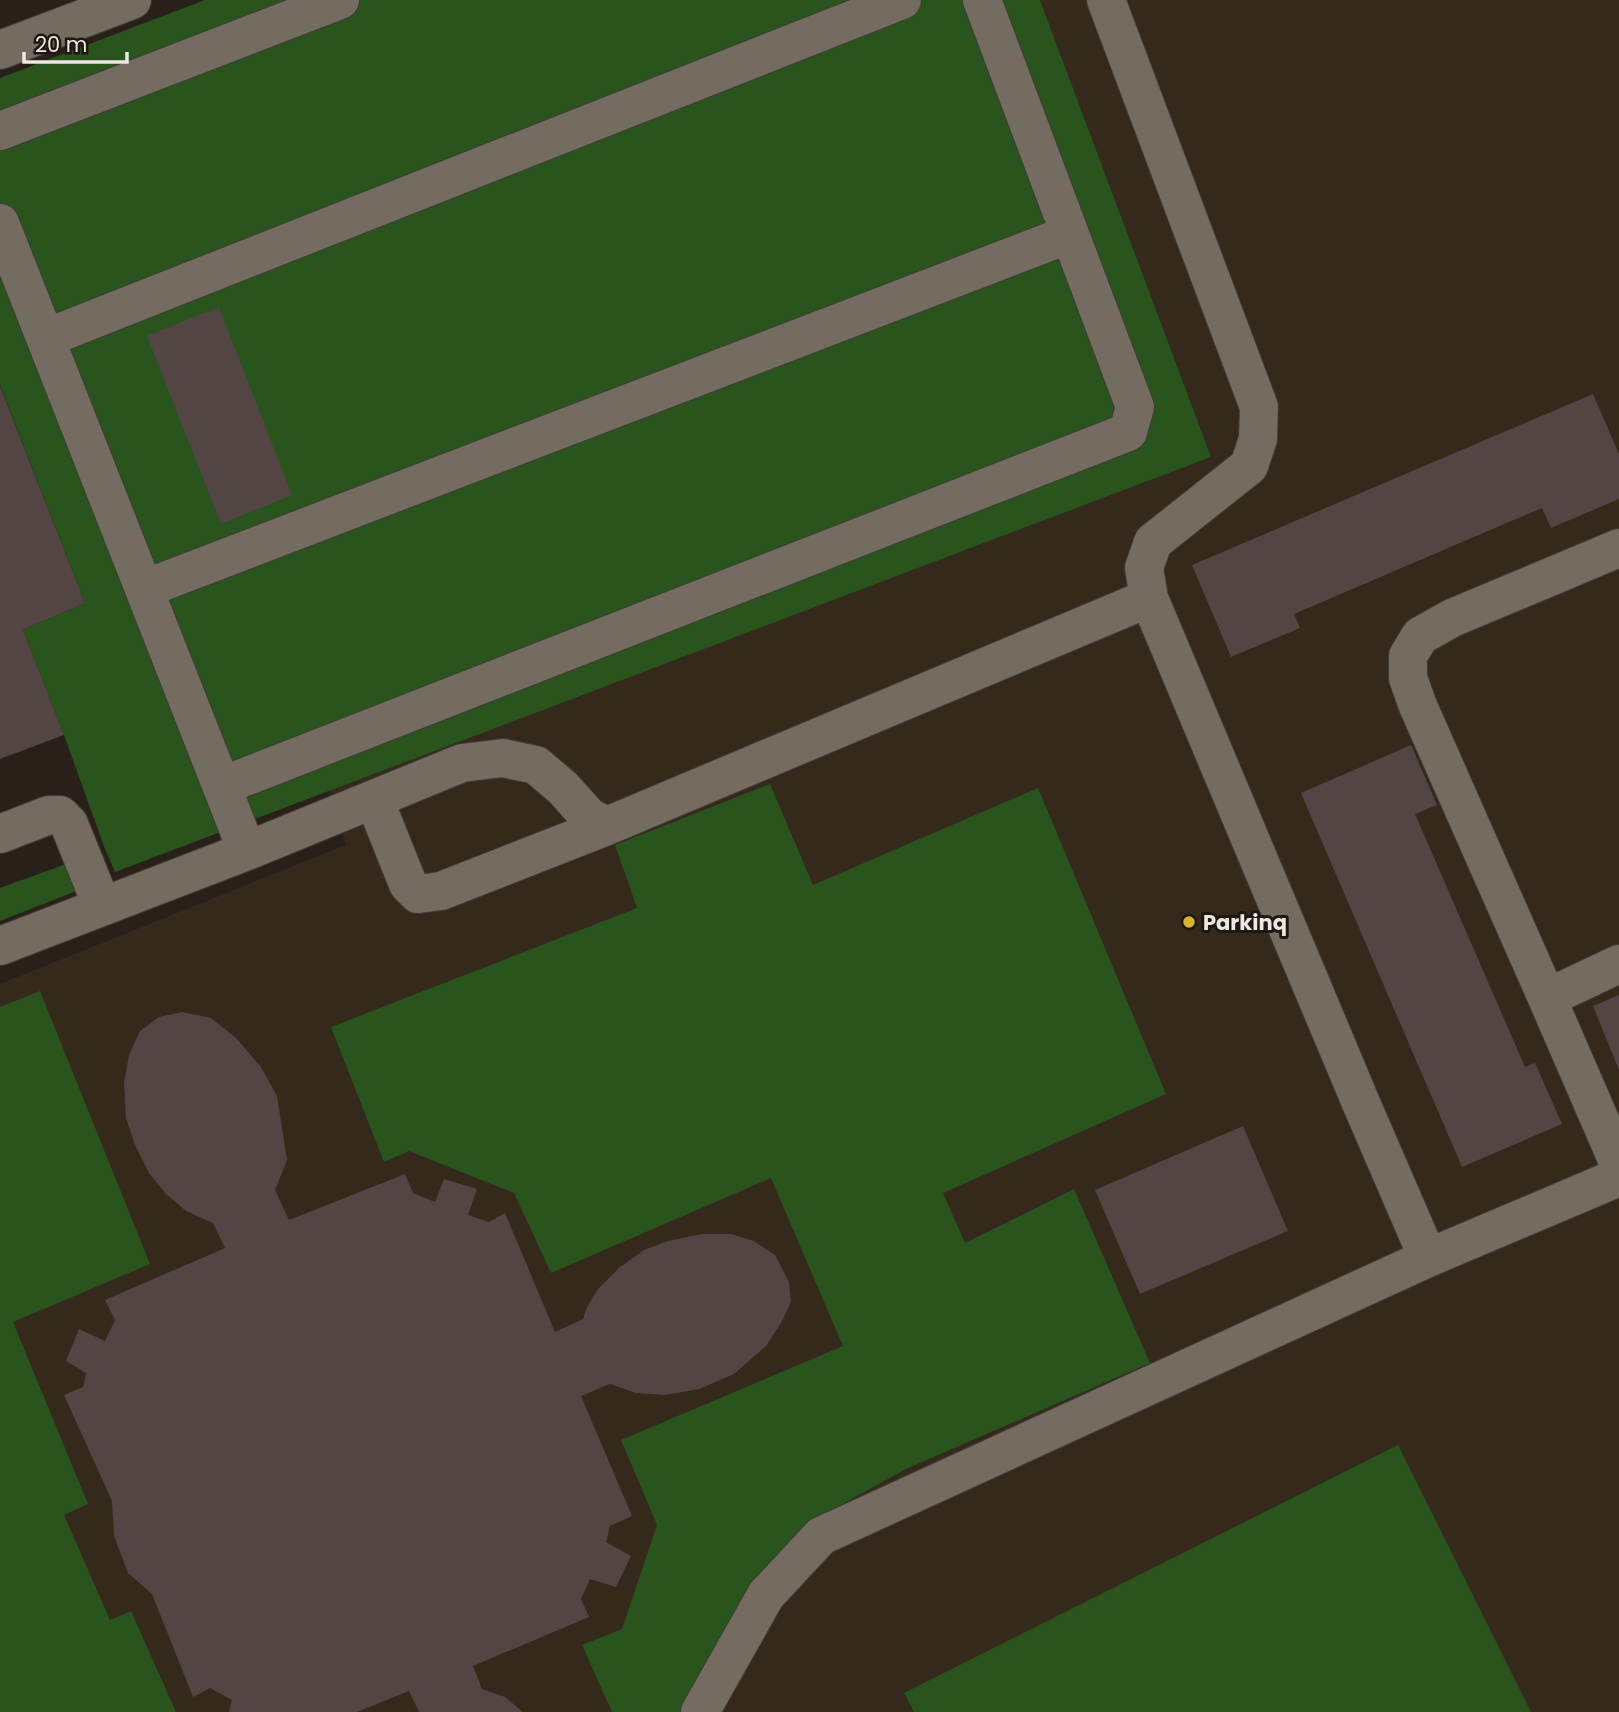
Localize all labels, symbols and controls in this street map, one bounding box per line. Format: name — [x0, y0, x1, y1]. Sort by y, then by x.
scale bar — [24, 21, 128, 65]
text: 20 m — [35, 30, 88, 59]
place label: Parkinq — [1203, 908, 1287, 937]
marker: Parkinq — [1181, 914, 1197, 930]

